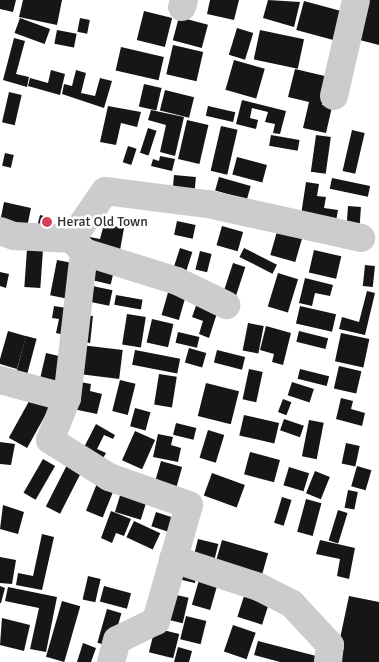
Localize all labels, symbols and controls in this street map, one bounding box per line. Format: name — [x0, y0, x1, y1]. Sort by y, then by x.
place label: Herat Old Town — [57, 214, 148, 230]
marker: Herat Old Town — [41, 216, 53, 228]

